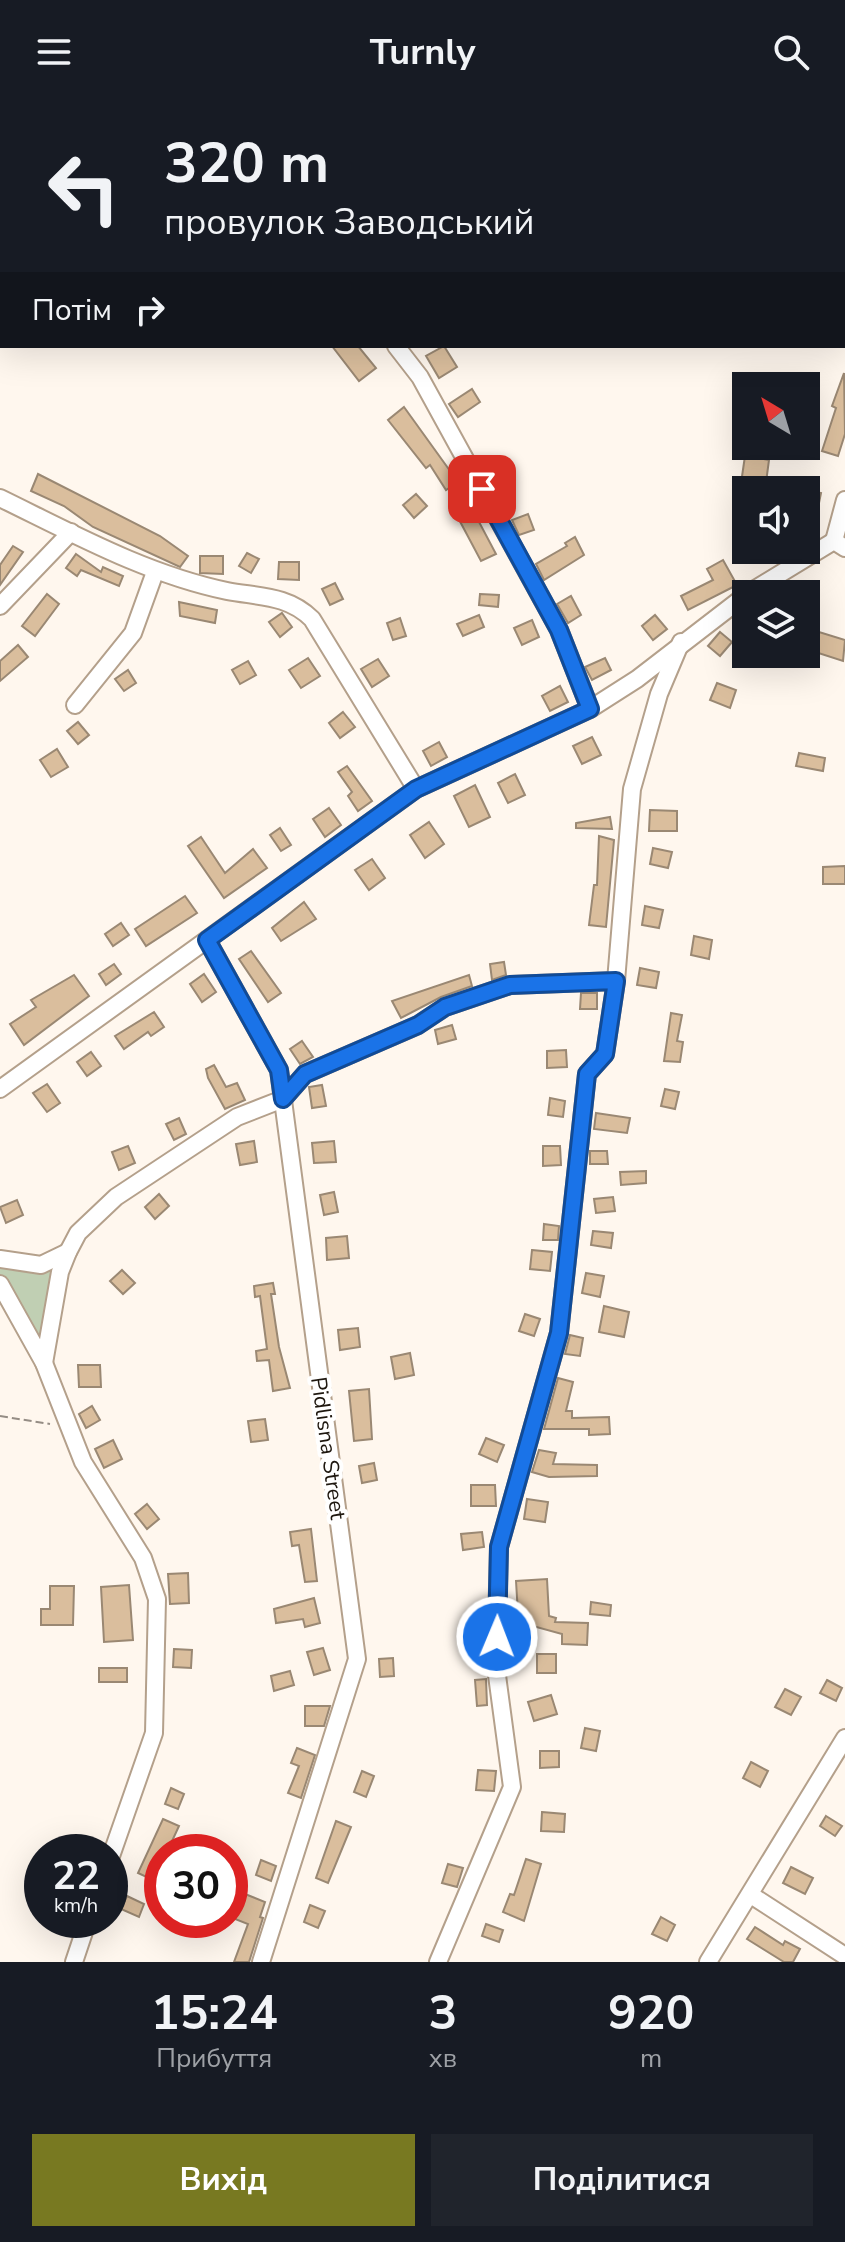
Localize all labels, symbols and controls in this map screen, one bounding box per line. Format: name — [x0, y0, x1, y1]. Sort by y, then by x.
text: Turnly — [370, 28, 475, 77]
icon: menu — [32, 30, 76, 74]
icon: search — [769, 30, 813, 74]
text: 320 m — [164, 125, 329, 202]
icon: left — [32, 136, 136, 240]
text: провулок Заводський — [164, 198, 535, 247]
icon: right — [128, 288, 172, 332]
text: Потім — [32, 290, 112, 331]
north arrow — [732, 372, 820, 460]
map controls — [732, 372, 820, 668]
pin — [448, 455, 516, 523]
icon: arrive — [460, 467, 504, 511]
button: sound — [732, 476, 820, 564]
button: layers — [732, 580, 820, 668]
street label: Pidlisna Street — [303, 1375, 353, 1522]
position arrow — [455, 1595, 539, 1679]
speed limit sign: 30 — [144, 1834, 248, 1938]
text: 22 — [52, 1849, 100, 1903]
text: km/h — [54, 1892, 98, 1919]
text: 15:24 — [151, 1980, 278, 2046]
text: 3 — [428, 1980, 457, 2046]
text: 920 — [608, 1980, 694, 2046]
text: Прибуття — [156, 2041, 272, 2076]
text: хв — [429, 2041, 457, 2076]
text: m — [640, 2041, 662, 2076]
button: Вихід — [32, 2134, 415, 2226]
button: Поділитися — [431, 2134, 813, 2226]

